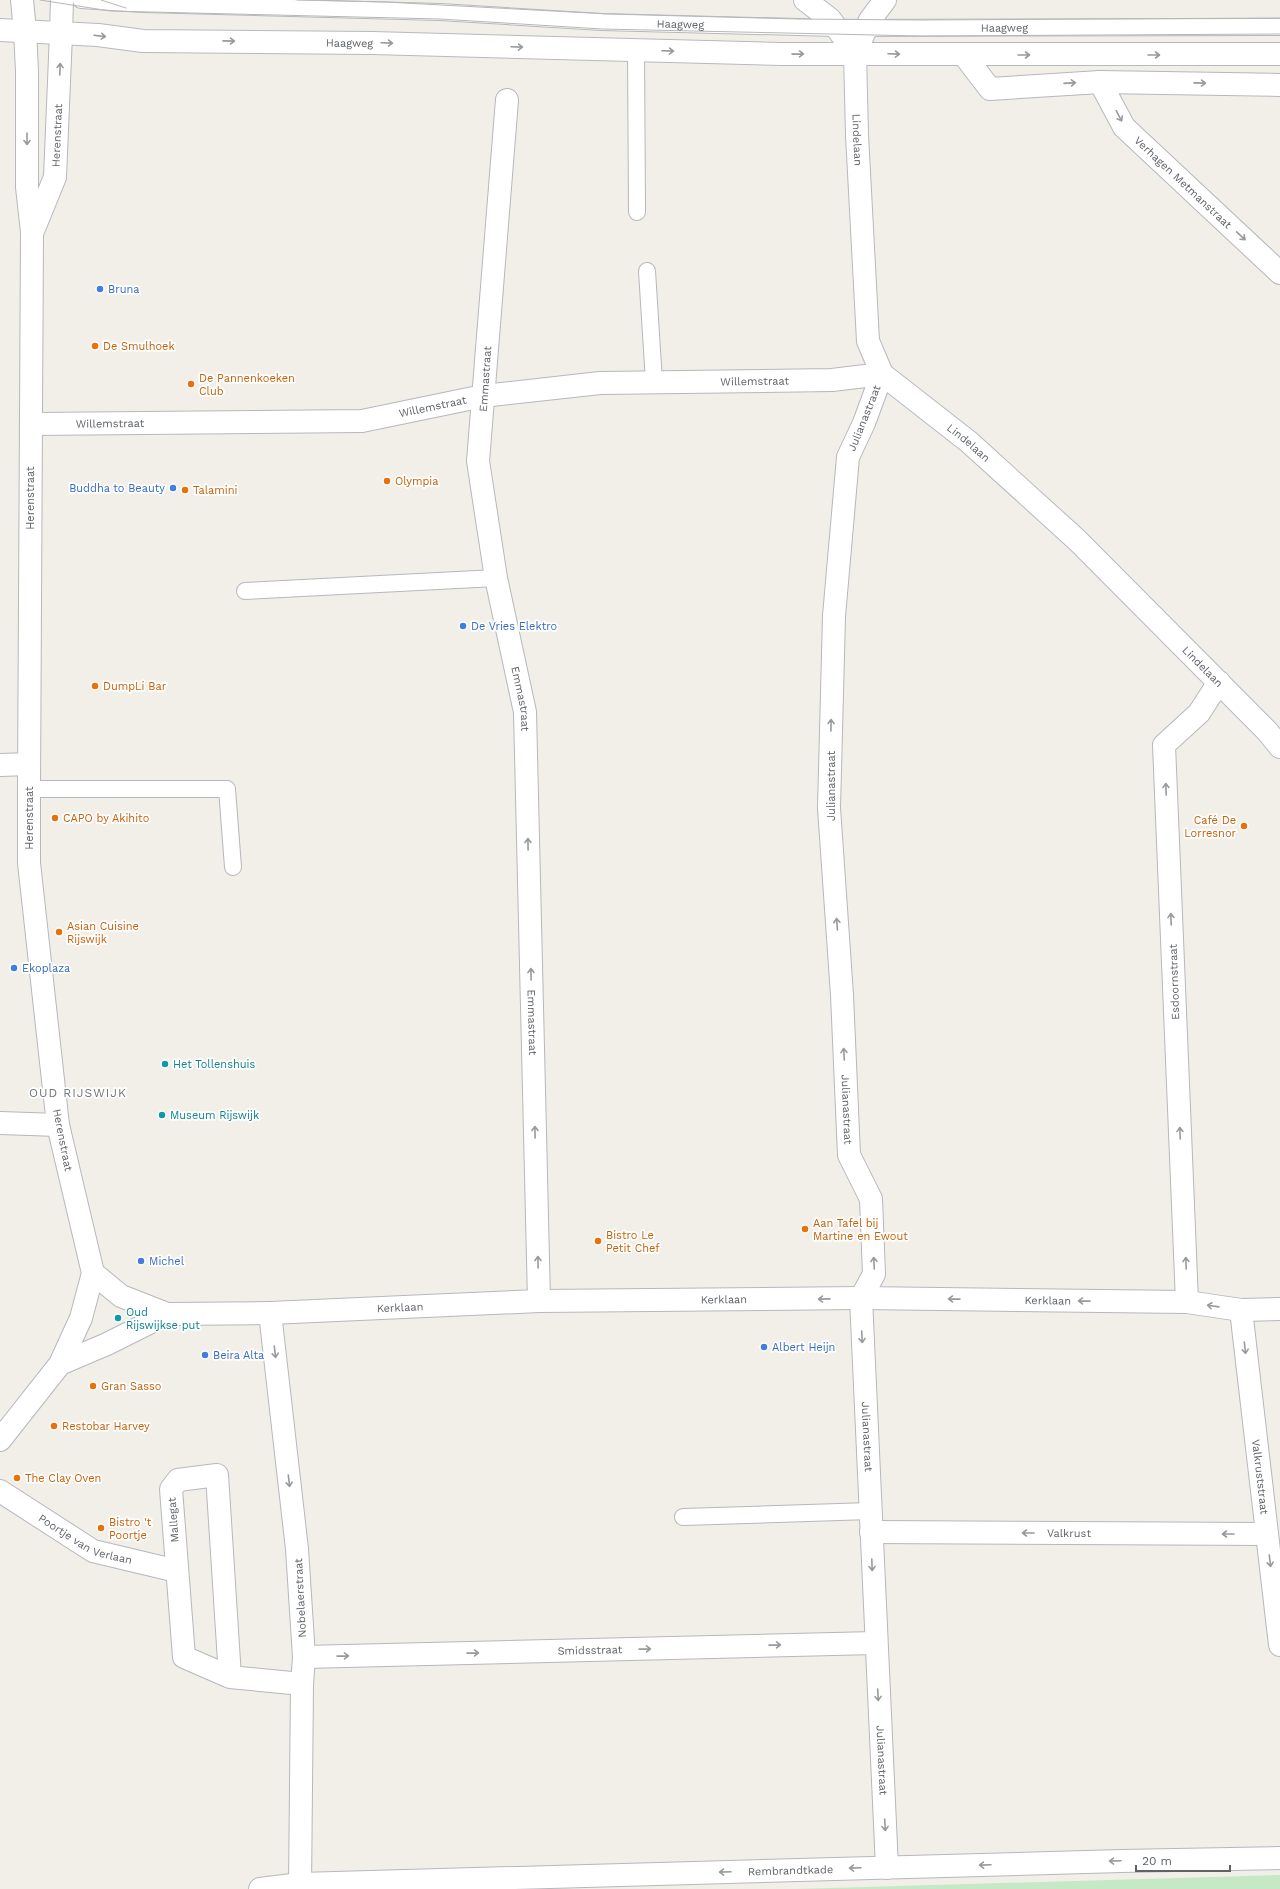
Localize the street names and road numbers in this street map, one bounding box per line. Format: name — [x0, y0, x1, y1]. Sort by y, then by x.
street label: Haagweg — [657, 17, 704, 32]
street label: Haagweg — [981, 22, 1028, 35]
street label: Haagweg — [326, 37, 373, 50]
street label: Herenstraat — [49, 103, 65, 167]
street label: Lindelaan — [849, 113, 865, 166]
street label: Verhagen Metmanstraat — [1131, 134, 1234, 232]
street label: Emmastraat — [477, 345, 494, 412]
street label: Willemstraat — [720, 375, 790, 388]
street label: Julianastraat — [845, 383, 884, 453]
street label: Willemstraat — [398, 394, 468, 420]
street label: Willemstraat — [76, 417, 145, 431]
street label: Lindelaan — [944, 421, 993, 465]
street label: Herenstraat — [24, 466, 37, 530]
street label: Lindelaan — [1179, 644, 1225, 690]
street label: Emmastraat — [508, 665, 531, 732]
street label: Julianastraat — [825, 751, 838, 821]
street label: Herenstraat — [23, 786, 36, 850]
street label: Esdoornstraat — [1167, 943, 1182, 1020]
street label: Emmastraat — [525, 989, 539, 1056]
street label: Julianastraat — [838, 1074, 855, 1145]
street label: Herenstraat — [50, 1108, 75, 1173]
street label: Kerklaan — [701, 1293, 747, 1306]
street label: Kerklaan — [1025, 1294, 1071, 1308]
street label: Kerklaan — [377, 1300, 424, 1315]
street label: Julianastraat — [859, 1401, 875, 1472]
street label: Valkruststraat — [1249, 1439, 1271, 1516]
street label: Mallegat — [165, 1497, 182, 1543]
street label: Poortje van Verlaan — [36, 1512, 133, 1567]
street label: Valkrust — [1047, 1527, 1091, 1540]
street label: Nobelaerstraat — [292, 1557, 309, 1638]
street label: Smidsstraat — [557, 1643, 623, 1658]
street label: Julianastraat — [873, 1725, 890, 1796]
street label: Rembrandtkade — [748, 1863, 833, 1878]

